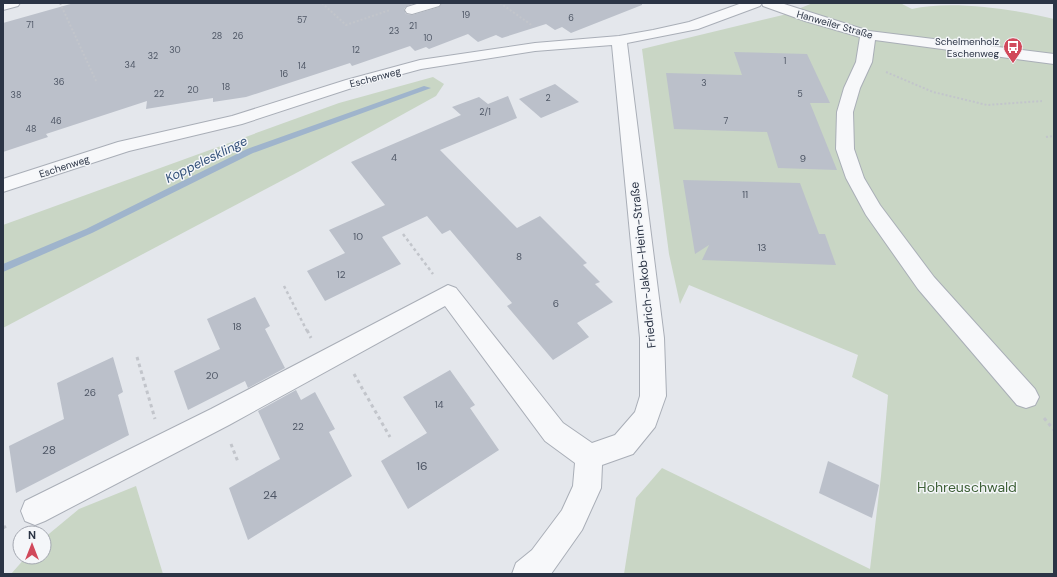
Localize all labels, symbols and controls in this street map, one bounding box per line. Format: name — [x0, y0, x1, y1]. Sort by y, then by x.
street label: Hanweiler Straße — [795, 7, 875, 42]
house number: 19 — [462, 9, 471, 21]
house number: 6 — [568, 12, 574, 24]
house number: 57 — [297, 14, 307, 26]
house number: 71 — [26, 19, 34, 31]
house number: 21 — [409, 20, 417, 32]
house number: 23 — [389, 25, 399, 37]
house number: 28 — [212, 30, 222, 42]
house number: 26 — [233, 30, 244, 42]
house number: 10 — [424, 32, 432, 44]
place label: Schelmenholz Eschenweg — [935, 35, 999, 60]
bus stop icon: Schelmenholz Eschenweg — [1002, 36, 1024, 64]
house number: 30 — [169, 44, 181, 56]
house number: 12 — [352, 44, 360, 56]
house number: 32 — [148, 50, 158, 62]
house number: 1 — [784, 55, 787, 67]
house number: 34 — [125, 59, 136, 71]
house number: 14 — [298, 60, 307, 72]
street label: Eschenweg — [348, 64, 402, 91]
house number: 16 — [280, 68, 289, 80]
house number: 36 — [54, 76, 65, 88]
house number: 3 — [701, 77, 707, 89]
house number: 18 — [222, 81, 230, 93]
house number: 20 — [187, 84, 199, 96]
house number: 22 — [154, 88, 164, 100]
house number: 5 — [797, 88, 803, 100]
house number: 38 — [11, 89, 21, 101]
house number: 2 — [545, 92, 551, 104]
house number: 2/1 — [479, 106, 491, 118]
house number: 46 — [50, 115, 62, 127]
house number: 7 — [724, 115, 729, 127]
house number: 48 — [26, 123, 36, 135]
water label: Koppelesklinge — [162, 132, 250, 187]
house number: 4 — [391, 151, 397, 164]
street label: Eschenweg — [37, 152, 91, 181]
house number: 9 — [800, 152, 806, 165]
street label: Friedrich-Jakob-Heim-Straße — [626, 181, 660, 349]
house number: 11 — [742, 188, 748, 201]
house number: 10 — [353, 230, 363, 243]
house number: 13 — [757, 241, 767, 254]
house number: 8 — [516, 250, 522, 263]
house number: 12 — [337, 268, 346, 281]
house number: 6 — [553, 297, 559, 310]
house number: 18 — [232, 320, 242, 333]
house number: 20 — [206, 369, 218, 382]
house number: 26 — [84, 386, 96, 399]
house number: 14 — [434, 398, 444, 411]
house number: 22 — [292, 420, 304, 433]
house number: 28 — [42, 442, 56, 458]
house number: 16 — [416, 458, 428, 474]
park label: Hohreuschwald — [917, 478, 1017, 496]
house number: 24 — [263, 487, 277, 503]
north arrow — [12, 525, 52, 565]
text: N — [28, 528, 36, 542]

